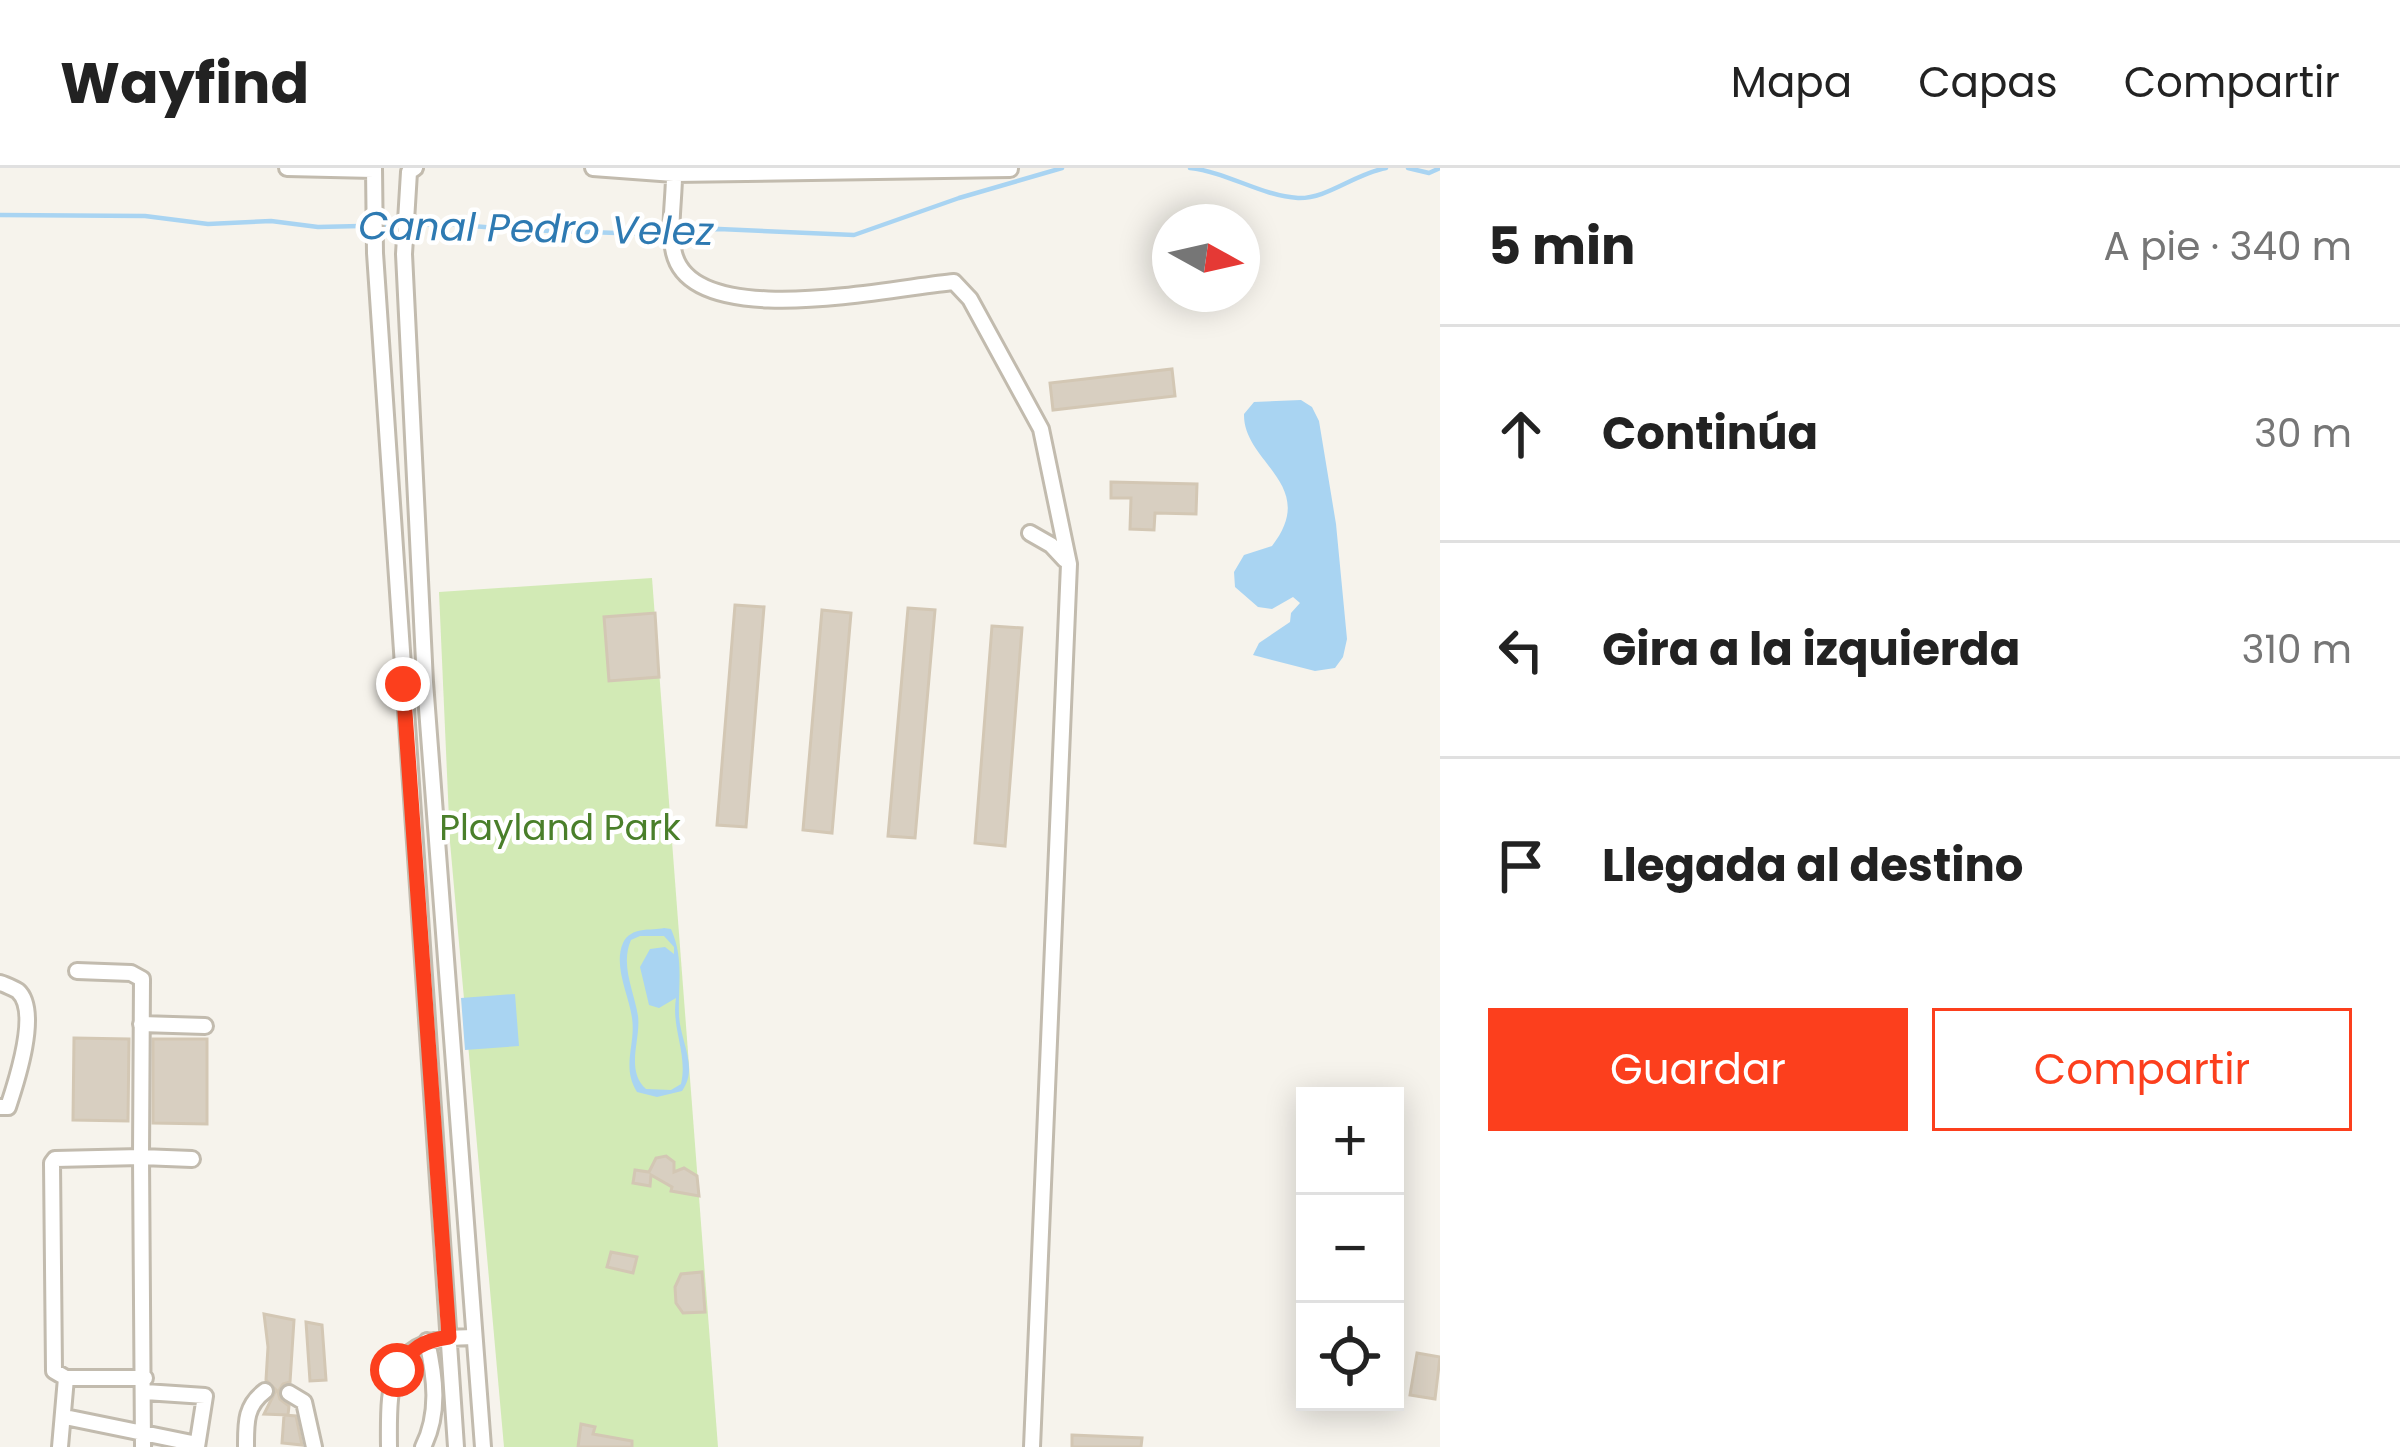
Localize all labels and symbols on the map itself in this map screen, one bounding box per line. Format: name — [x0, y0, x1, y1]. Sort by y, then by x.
water label: Canal Pedro Velez — [358, 198, 714, 259]
north arrow — [1152, 204, 1260, 312]
route end — [376, 657, 430, 711]
park label: Playland Park — [439, 802, 681, 853]
route start — [370, 1343, 424, 1397]

